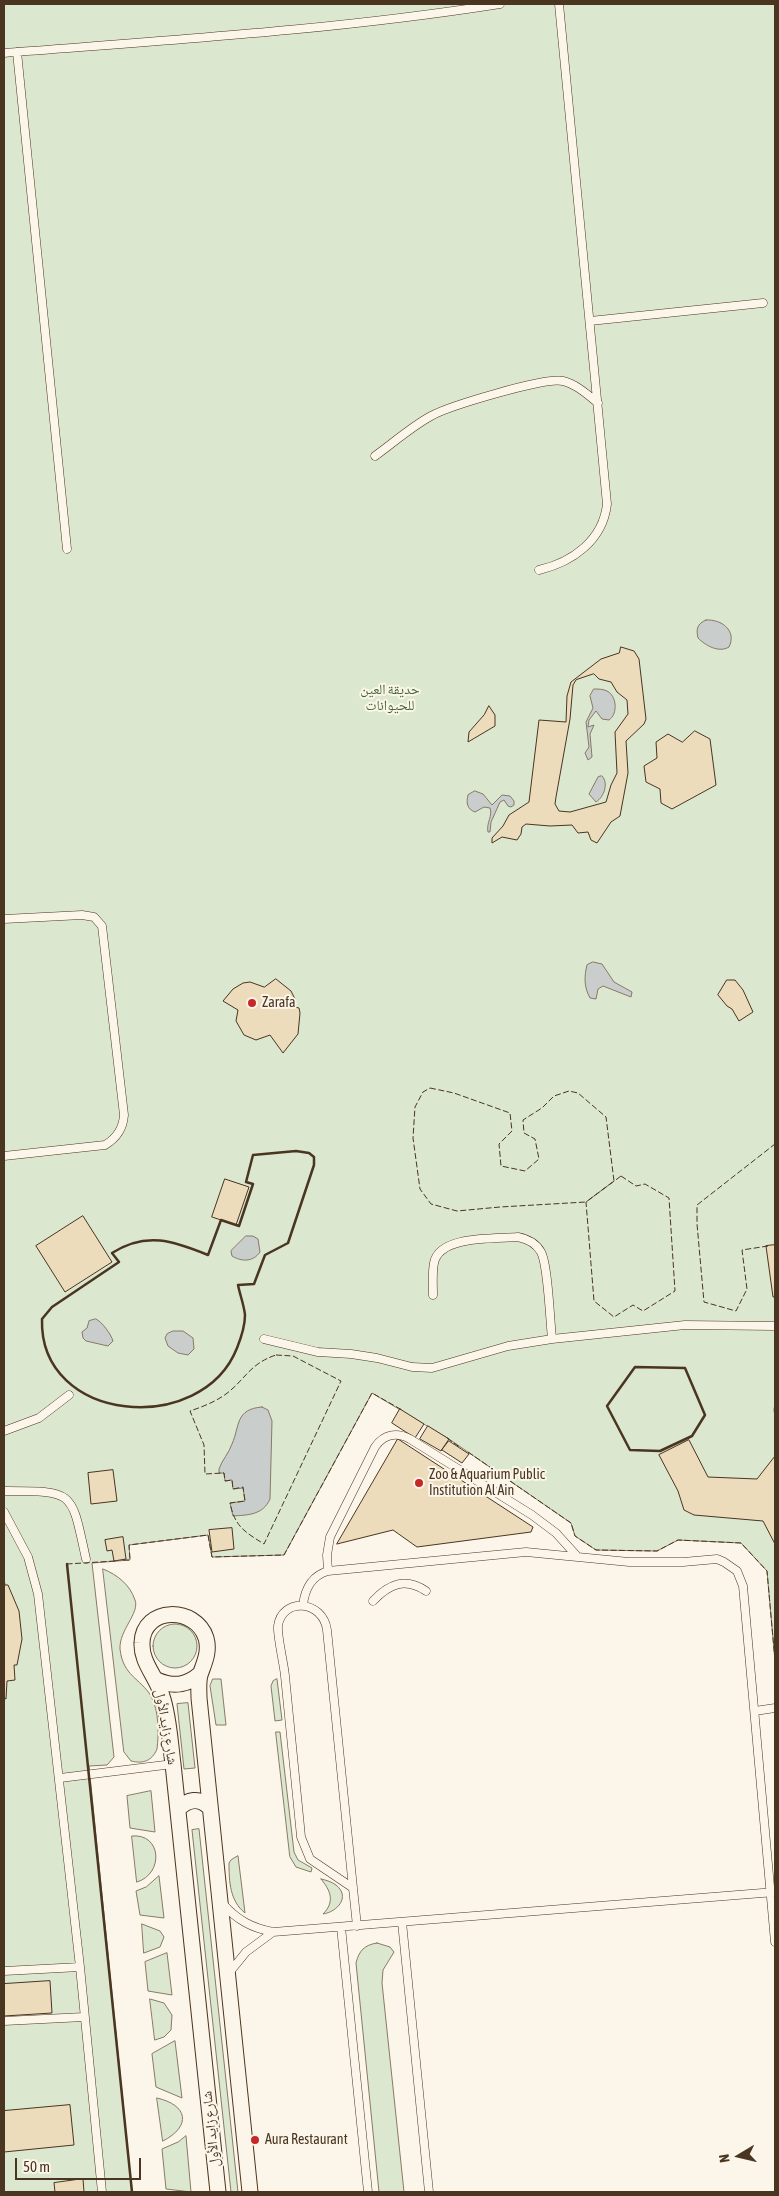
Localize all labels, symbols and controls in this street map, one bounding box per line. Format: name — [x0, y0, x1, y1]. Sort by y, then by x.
park label: حديقة العين للحيوانات — [360, 682, 420, 714]
place label: Zarafa — [262, 995, 296, 1011]
marker: Zarafa — [246, 997, 258, 1009]
place label: Zoo & Aquarium Public Institution Al Ain — [429, 1467, 545, 1500]
marker: Zoo & Aquarium Public Institution Al Ain — [413, 1477, 425, 1489]
street label: شارع زايد الأول — [151, 1688, 181, 1766]
street label: شارع زايد الأول — [199, 2090, 223, 2168]
north arrow — [714, 2131, 764, 2181]
place label: Aura Restaurant — [265, 2132, 348, 2148]
marker: Aura Restaurant — [249, 2134, 261, 2146]
scale bar — [18, 2148, 144, 2180]
text: N — [716, 2153, 733, 2164]
text: 50 m — [23, 2158, 50, 2175]

